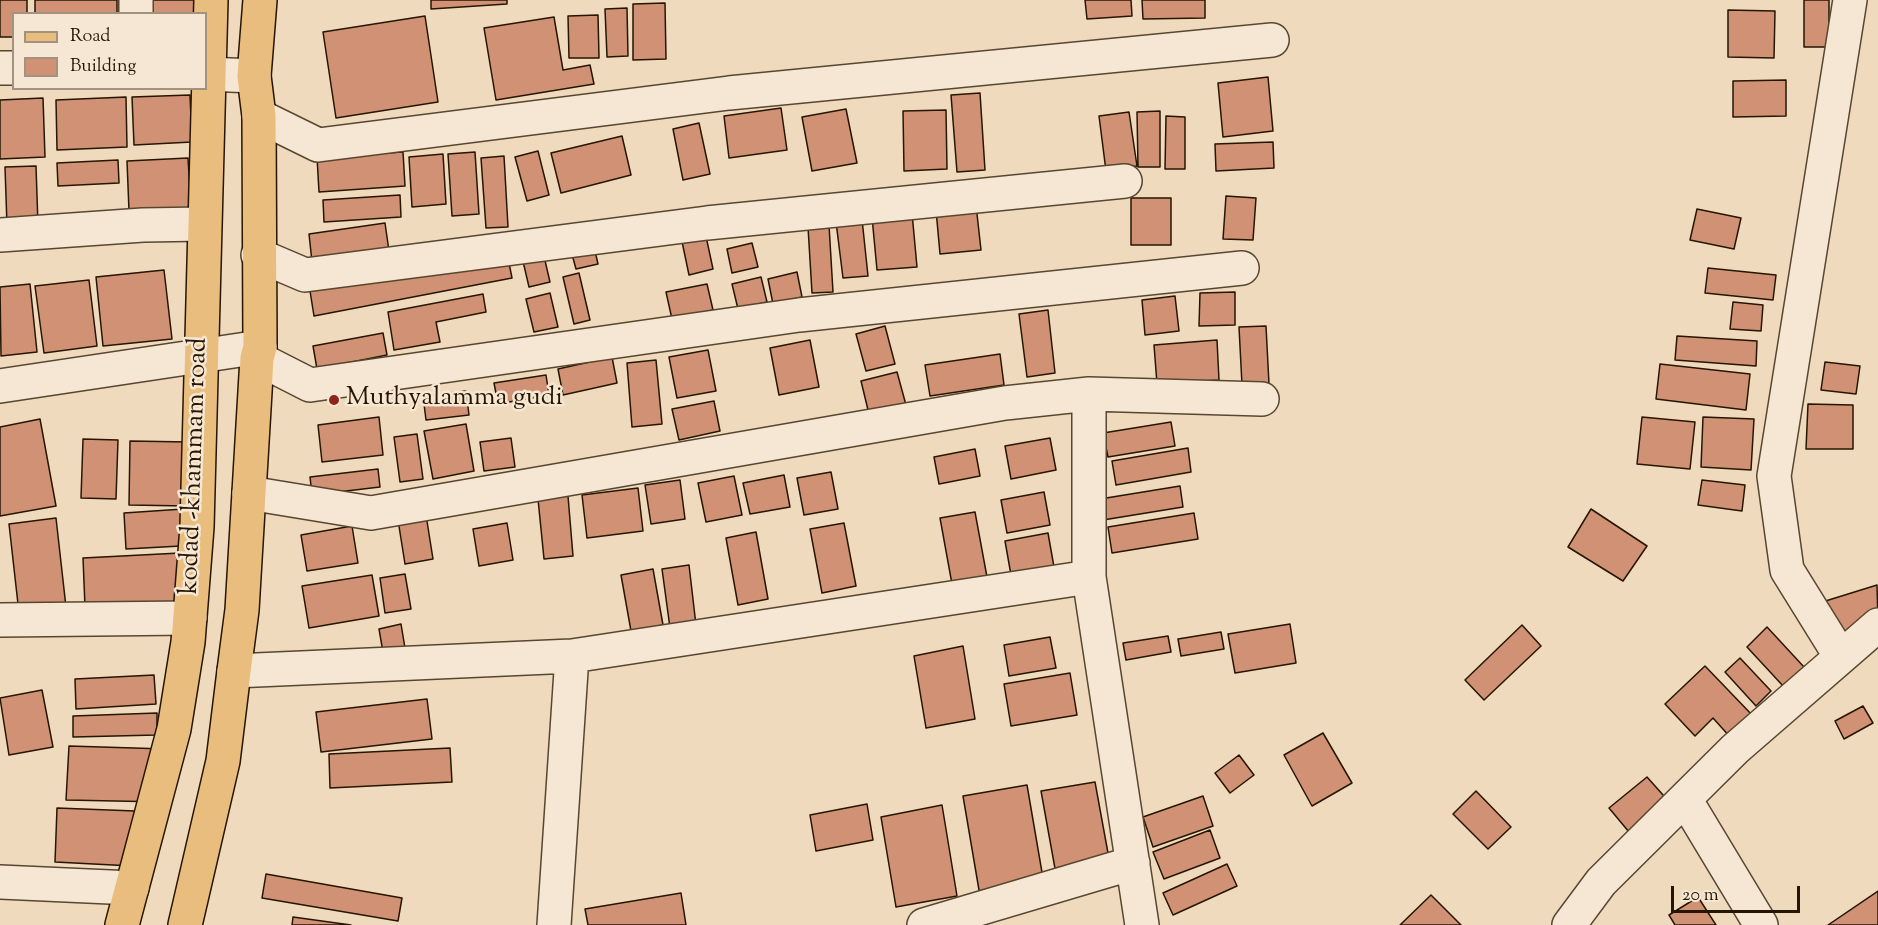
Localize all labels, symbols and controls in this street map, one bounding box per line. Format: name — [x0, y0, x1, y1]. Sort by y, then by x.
legend — [12, 12, 207, 90]
text: Road — [70, 24, 110, 50]
text: Building — [70, 54, 136, 80]
street label: kodad -khammam road — [176, 337, 216, 595]
place label: Muthyalamma gudi — [346, 384, 563, 416]
marker: Muthyalamma gudi — [327, 393, 341, 407]
scale bar — [1674, 874, 1803, 912]
text: 20 m — [1682, 883, 1719, 909]

